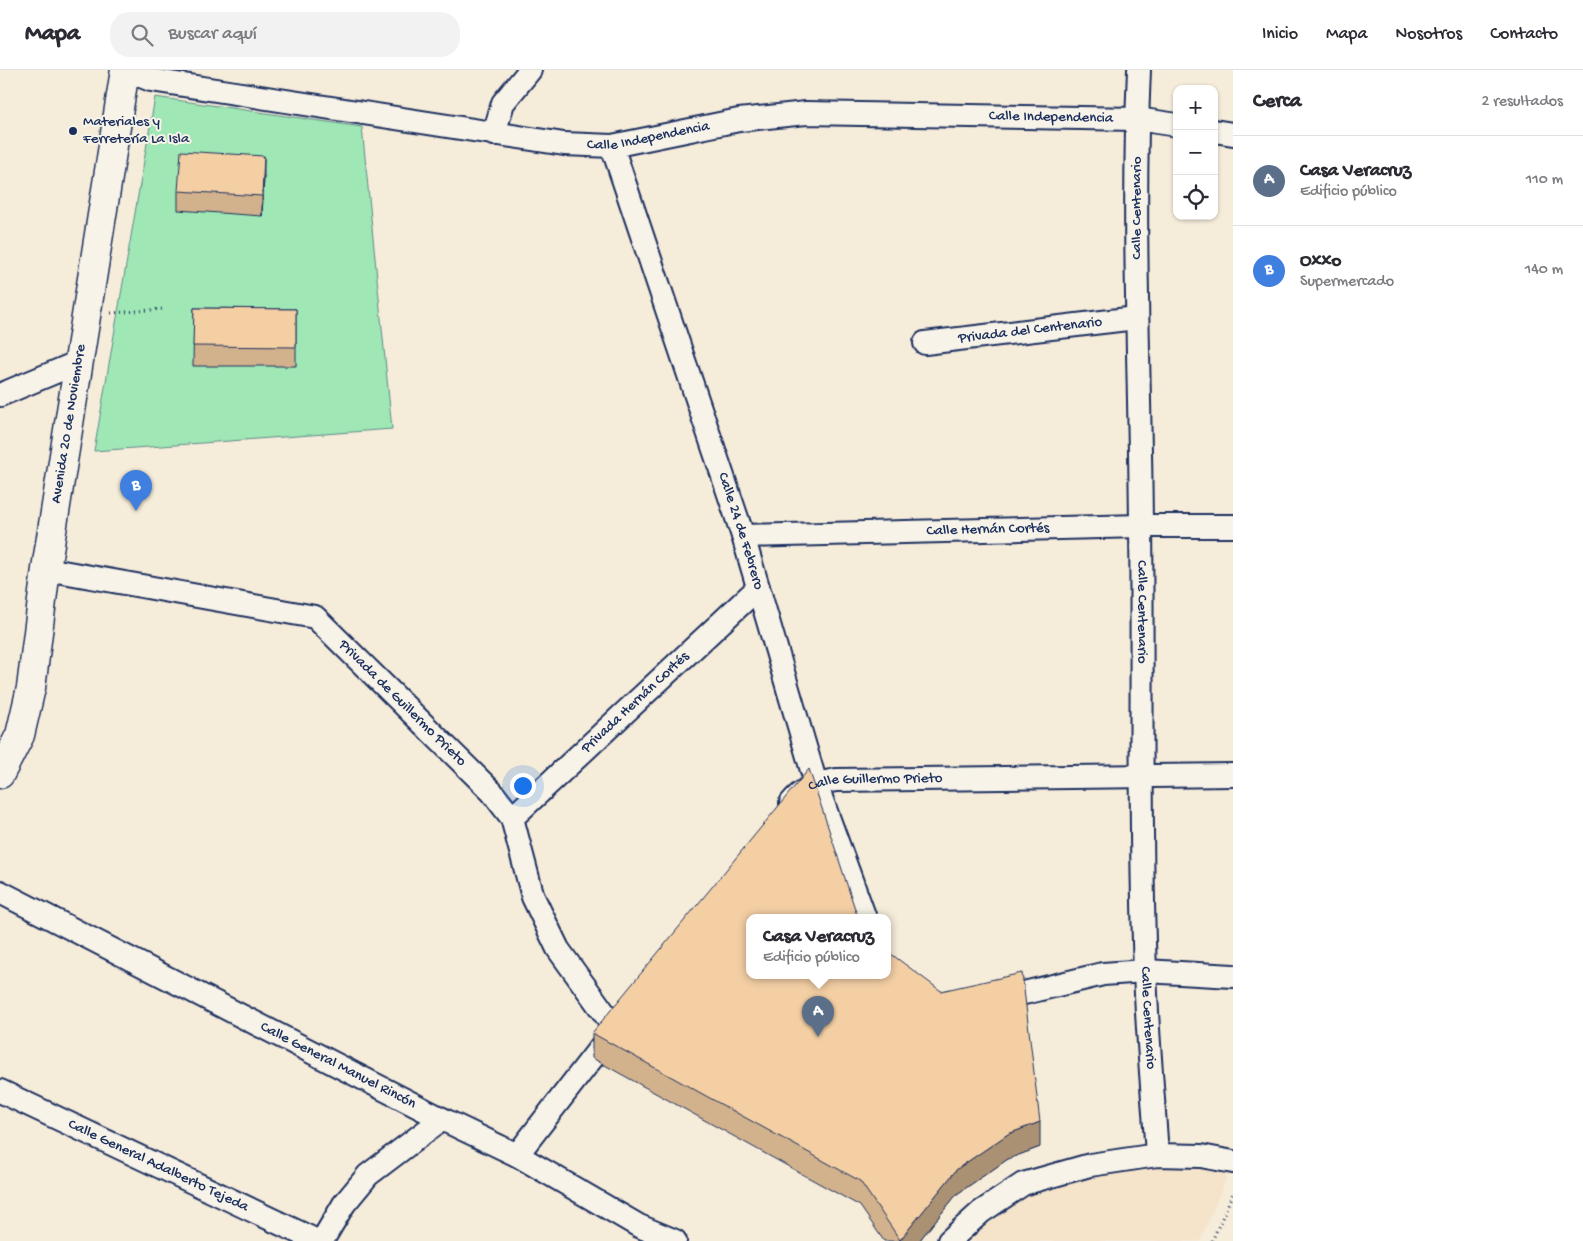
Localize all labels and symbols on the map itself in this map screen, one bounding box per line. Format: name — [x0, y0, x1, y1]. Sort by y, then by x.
street label: Calle Independencia — [989, 107, 1114, 128]
place label: Materiales y Ferretería La Isla — [82, 113, 190, 148]
street label: Calle Independencia — [587, 117, 712, 155]
marker: Materiales y Ferretería La Isla — [67, 125, 79, 137]
street label: Calle Centenario — [1128, 156, 1146, 260]
street label: Privada del Centenario — [956, 313, 1103, 348]
street label: Avenida 20 de Noviembre — [48, 343, 90, 505]
pin: B — [120, 470, 152, 511]
street label: Calle 24 de Febrero — [713, 470, 767, 592]
street label: Calle Hernán Cortés — [926, 519, 1050, 540]
street label: Calle Centenario — [1132, 560, 1151, 664]
street label: Privada de Guillermo Prieto — [334, 636, 470, 771]
street label: Privada Hernán Cortés — [577, 648, 693, 758]
street label: Calle Guillermo Prieto — [806, 770, 943, 796]
your location — [510, 773, 536, 799]
street label: Calle Centenario — [1136, 966, 1160, 1070]
pin: A — [802, 996, 834, 1037]
street label: Calle General Manuel Rincón — [257, 1018, 419, 1113]
street label: Calle General Adalberto Tejeda — [65, 1115, 252, 1217]

